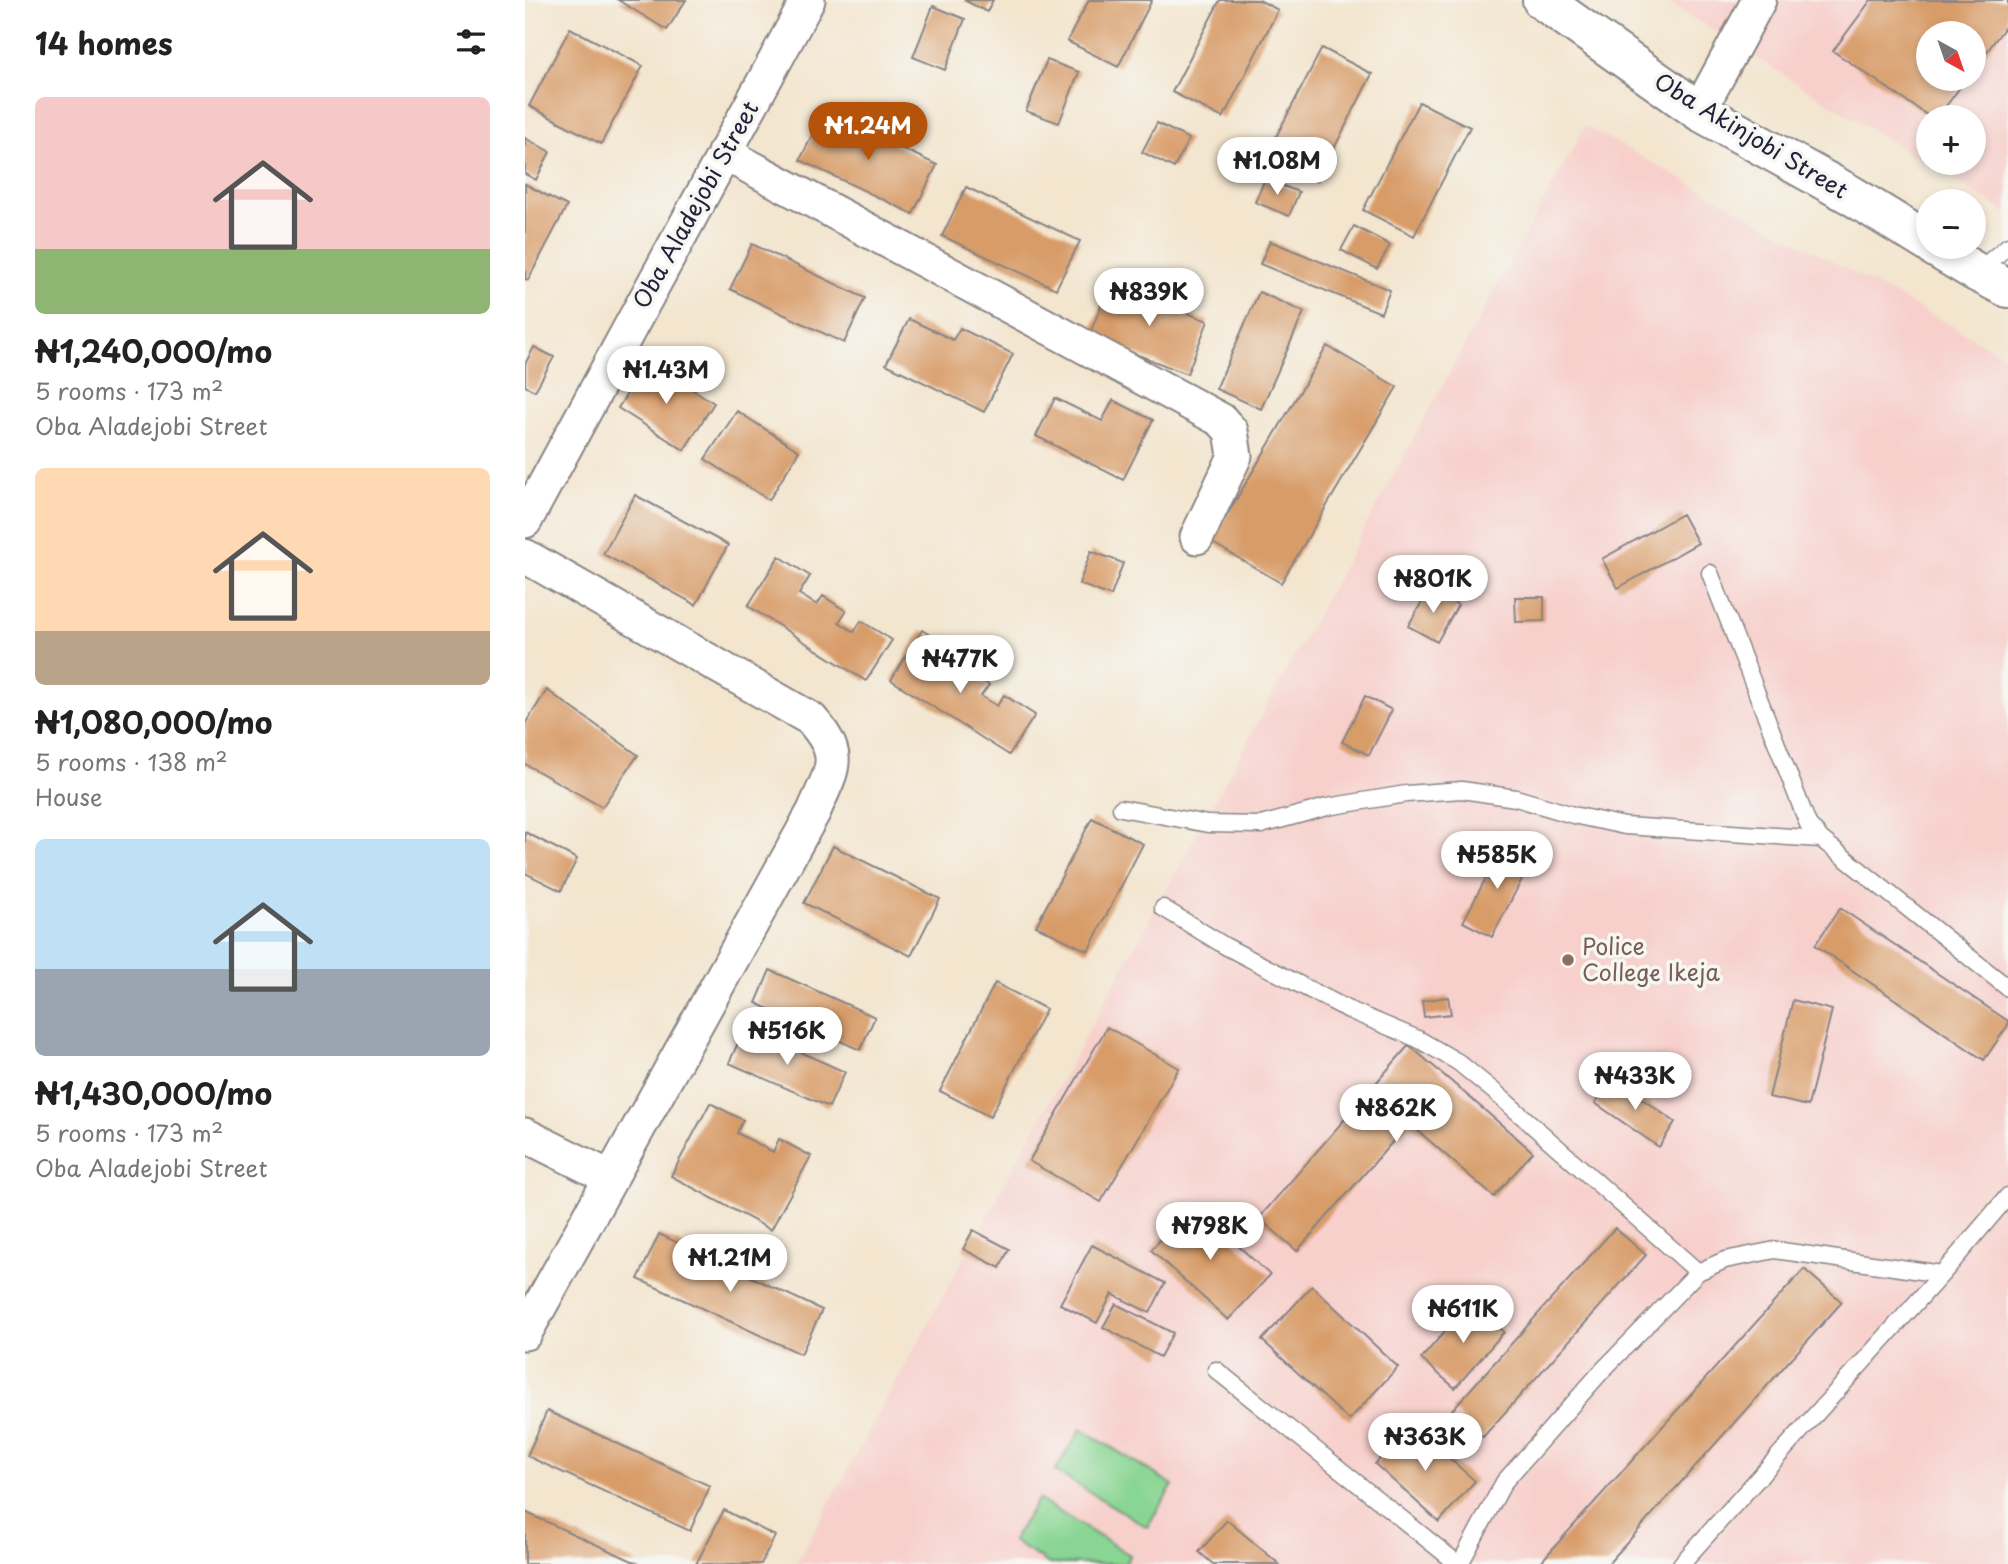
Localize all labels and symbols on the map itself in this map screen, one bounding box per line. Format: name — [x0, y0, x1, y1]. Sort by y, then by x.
north arrow — [1916, 21, 1986, 91]
street label: Oba Akinjobi Street — [1648, 63, 1855, 207]
street label: Oba Aladejobi Street — [623, 94, 766, 314]
pin: ₦1.24M — [811, 102, 925, 162]
pin: ₦1.08M — [1220, 138, 1334, 197]
pin: ₦839K — [1100, 268, 1198, 328]
pin: ₦1.43M — [609, 346, 723, 406]
pin: ₦801K — [1384, 556, 1482, 615]
pin: ₦477K — [911, 636, 1009, 695]
pin: ₦585K — [1448, 832, 1546, 891]
place label: Police College Ikeja — [1582, 928, 1721, 989]
marker: Police College Ikeja — [1560, 952, 1576, 968]
pin: ₦516K — [738, 1007, 836, 1067]
pin: ₦433K — [1586, 1052, 1684, 1112]
pin: ₦862K — [1347, 1084, 1445, 1144]
pin: ₦798K — [1161, 1202, 1259, 1262]
pin: ₦1.21M — [673, 1234, 787, 1294]
pin: ₦611K — [1414, 1286, 1512, 1345]
pin: ₦363K — [1376, 1414, 1474, 1473]

